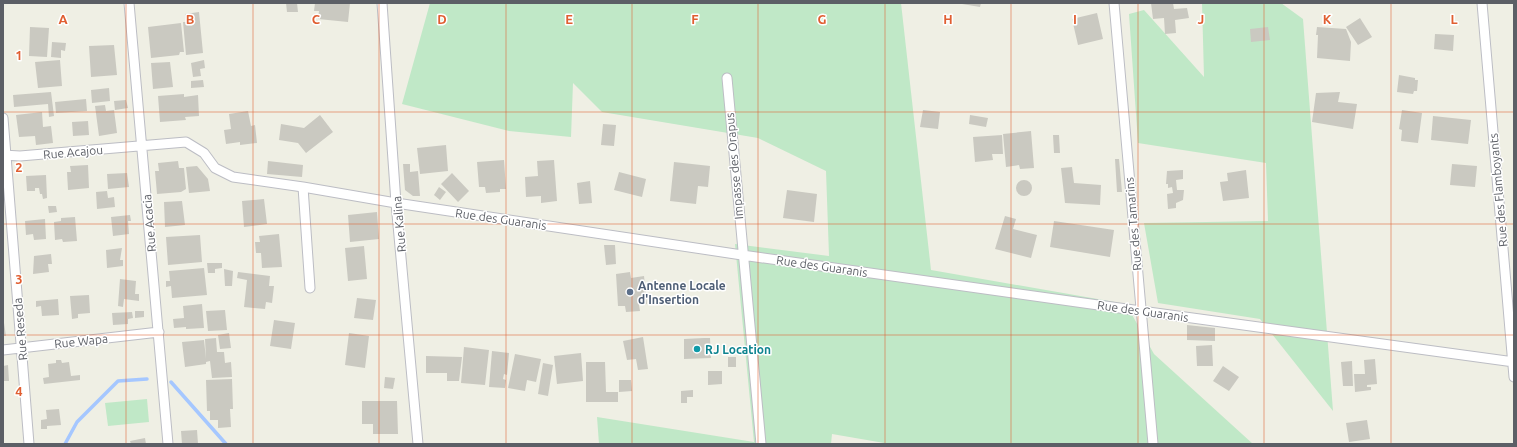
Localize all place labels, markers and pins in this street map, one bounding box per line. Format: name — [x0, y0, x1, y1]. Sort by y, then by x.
place label: Antenne Locale d'Insertion — [638, 279, 726, 306]
marker: Antenne Locale d'Insertion — [625, 287, 635, 297]
place label: RJ Location — [705, 343, 771, 356]
marker: RJ Location — [692, 344, 702, 354]

